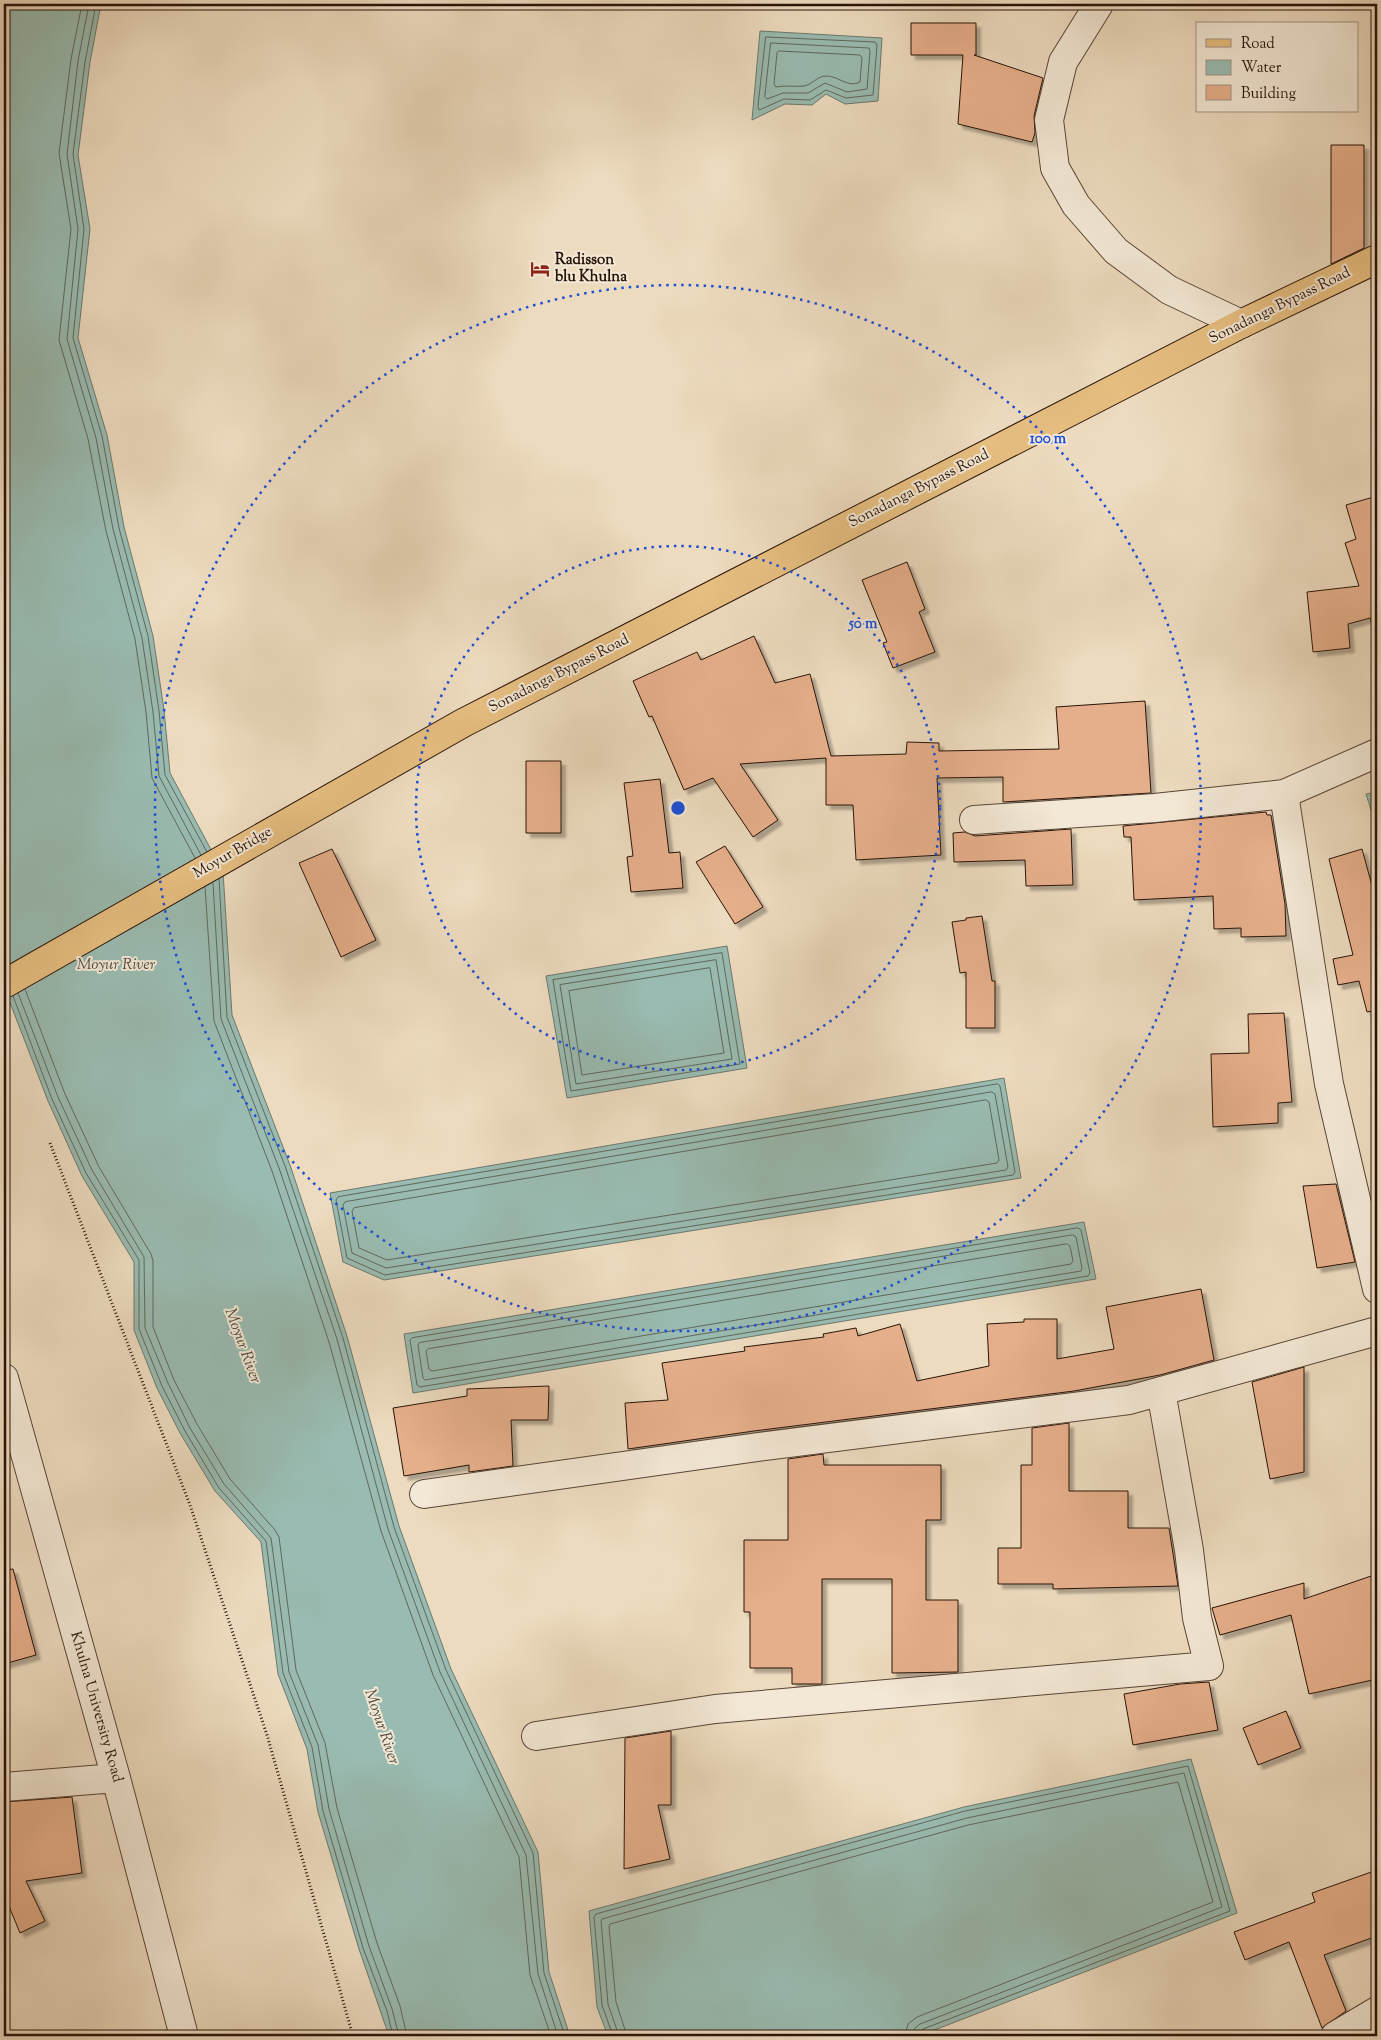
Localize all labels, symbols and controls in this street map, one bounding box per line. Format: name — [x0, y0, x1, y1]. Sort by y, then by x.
legend — [1196, 22, 1358, 112]
text: Road — [1241, 34, 1275, 55]
text: Water — [1241, 58, 1282, 79]
text: Building — [1241, 84, 1296, 105]
place label: Radisson blu Khulna — [554, 250, 627, 288]
hotel icon: Radisson blu Khulna — [529, 258, 551, 280]
street label: Sonadanga Bypass Road — [1206, 262, 1355, 349]
text: 100 m — [1030, 429, 1067, 450]
street label: Sonadanga Bypass Road — [845, 444, 993, 534]
text: 50 m — [848, 614, 878, 635]
street label: Sonadanga Bypass Road — [485, 629, 633, 719]
centre of rings — [669, 799, 687, 817]
street label: Moyur Bridge — [190, 822, 276, 884]
water label: Moyur River — [77, 954, 156, 977]
water label: Moyur River — [218, 1305, 266, 1387]
street label: Khulna University Road — [64, 1629, 128, 1785]
water label: Moyur River — [357, 1686, 405, 1768]

